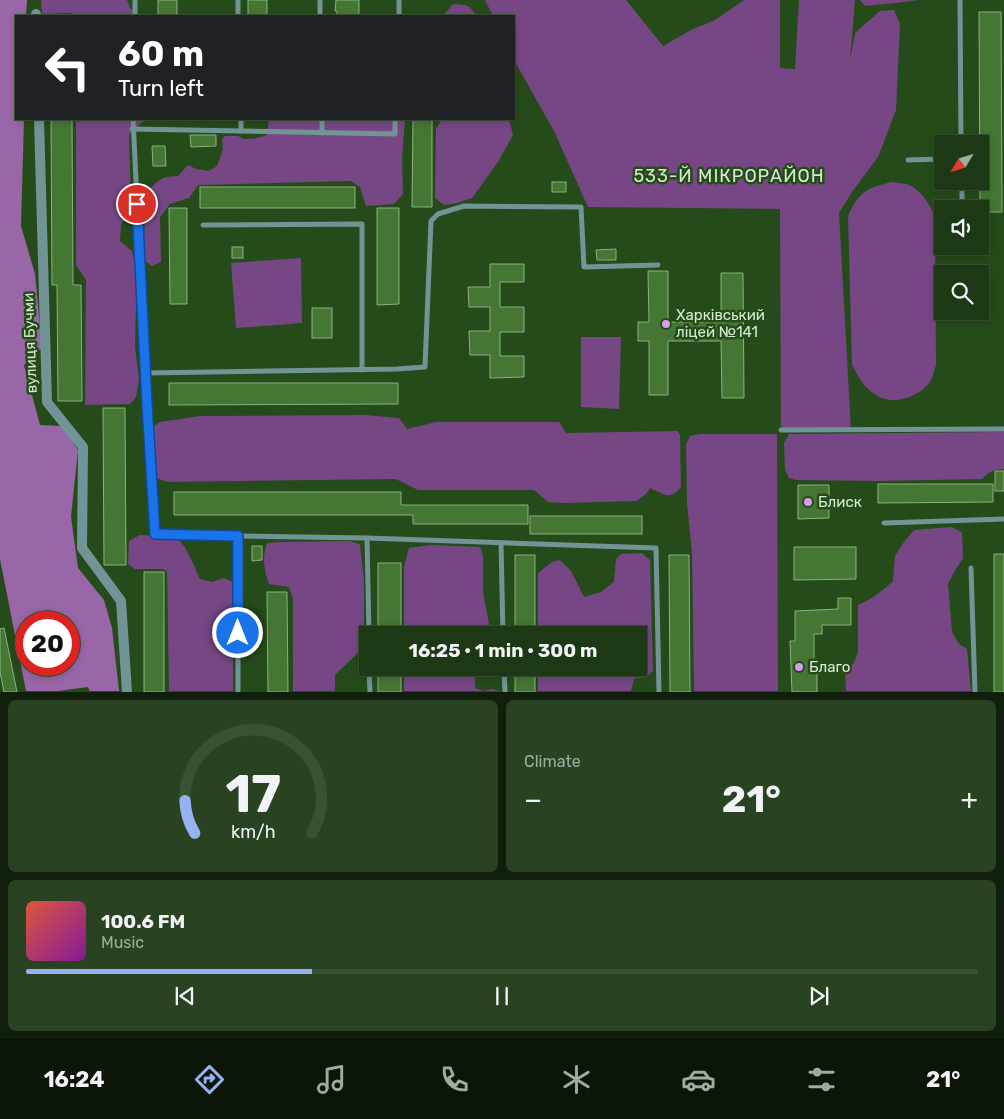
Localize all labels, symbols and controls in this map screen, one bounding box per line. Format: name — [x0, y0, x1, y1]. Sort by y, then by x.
text: 60 m — [118, 33, 204, 75]
icon: left — [35, 35, 100, 100]
text: Turn left — [118, 75, 204, 102]
north arrow — [934, 135, 989, 190]
map controls — [934, 135, 989, 320]
district label: 533-Й МІКРОРАЙОН — [633, 165, 825, 187]
pin — [116, 183, 158, 225]
icon: arrive — [123, 190, 151, 218]
button: sound — [934, 200, 989, 255]
button: search — [934, 265, 989, 320]
street label: вулиця Бучми — [19, 292, 41, 394]
place label: Харківський ліцей №141 — [676, 306, 765, 341]
marker: Харківський ліцей №141 — [660, 318, 672, 330]
place label: Блиск — [818, 493, 862, 511]
marker: Блиск — [802, 496, 814, 508]
position arrow — [211, 606, 263, 658]
speed limit sign: 20 — [15, 611, 80, 676]
text: 16:25 · 1 min · 300 m — [408, 639, 598, 662]
place label: Благо — [809, 658, 850, 676]
marker: Благо — [793, 661, 805, 673]
text: Climate — [524, 752, 581, 771]
text: 17 — [225, 763, 281, 825]
text: 21° — [722, 776, 781, 822]
text: − — [524, 783, 542, 816]
text: + — [961, 783, 978, 816]
text: km/h — [231, 821, 275, 842]
text: 100.6 FM — [101, 910, 185, 933]
text: Music — [101, 933, 144, 952]
icon: previous — [171, 982, 199, 1010]
icon: pause — [488, 982, 516, 1010]
icon: next — [805, 982, 833, 1010]
icon: directions — [192, 1062, 227, 1097]
icon: music — [314, 1062, 349, 1097]
icon: phone — [437, 1062, 472, 1097]
icon: climate — [559, 1062, 594, 1097]
icon: car — [681, 1062, 716, 1097]
icon: filters — [804, 1062, 839, 1097]
text: 16:24 — [44, 1066, 105, 1093]
text: 21° — [926, 1066, 960, 1093]

